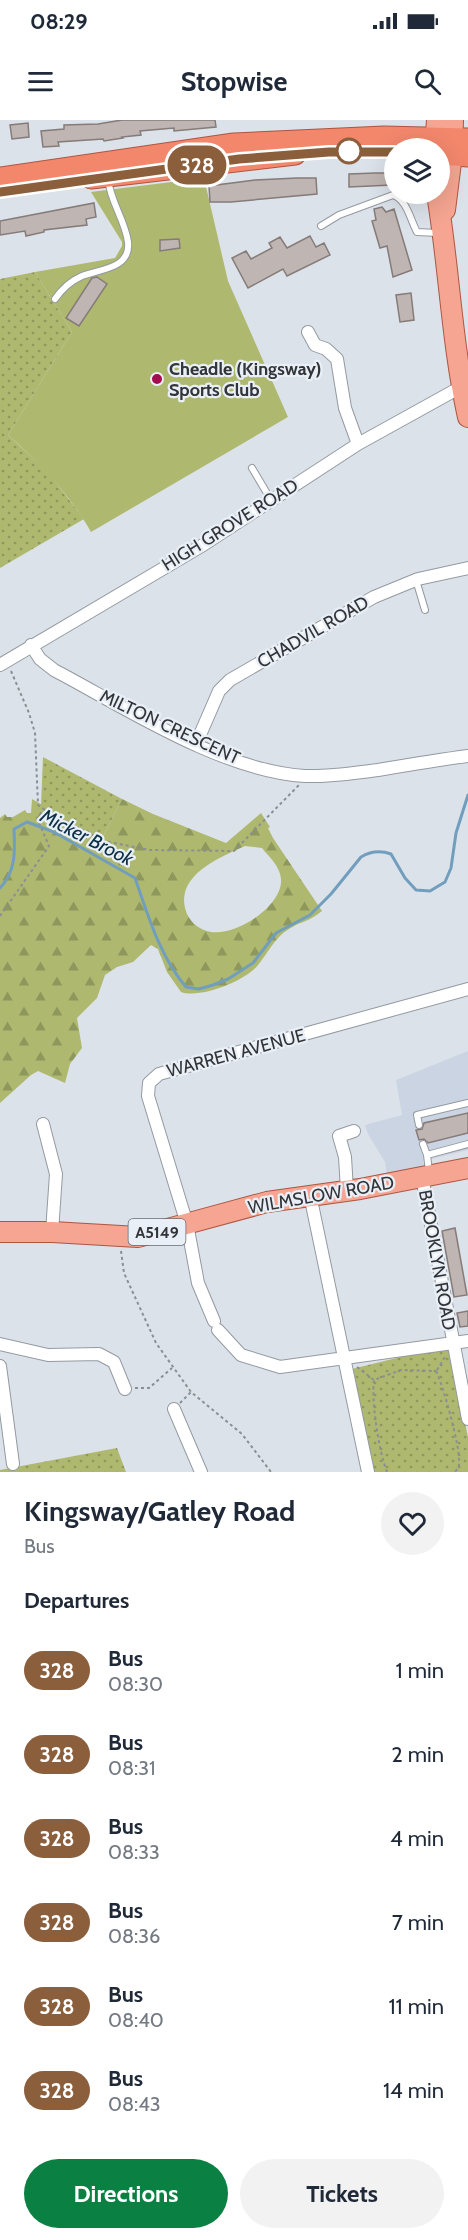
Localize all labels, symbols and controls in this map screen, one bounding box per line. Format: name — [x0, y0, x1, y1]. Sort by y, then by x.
text: 08:29 — [30, 8, 88, 35]
icon: menu — [24, 65, 57, 98]
text: Stopwise — [181, 65, 287, 98]
icon: search — [411, 65, 444, 98]
unlabelled marker — [336, 138, 362, 164]
map controls — [384, 138, 450, 204]
button: layers — [384, 138, 450, 204]
line badge: 328 — [162, 146, 232, 184]
text: 328 — [179, 153, 215, 178]
place label: Cheadle (Kingsway) Sports Club — [169, 358, 322, 401]
marker: Cheadle (Kingsway) Sports Club — [150, 372, 164, 386]
street label: HIGH GROVE ROAD — [158, 474, 302, 576]
street label: CHADVIL ROAD — [253, 591, 373, 673]
street label: MILTON CRESCENT — [96, 685, 244, 769]
water label: Micker Brook — [35, 803, 139, 871]
street label: WARREN AVENUE — [164, 1024, 308, 1082]
street label: WILMSLOW ROAD — [246, 1171, 396, 1219]
street label: BROOKLYN ROAD — [414, 1188, 460, 1332]
road number: A5149 — [128, 1219, 186, 1245]
button: heart — [381, 1492, 444, 1555]
text: Kingsway/Gatley Road — [24, 1494, 295, 1528]
text: Bus — [24, 1534, 55, 1558]
text: Departures — [24, 1587, 129, 1614]
text: Bus — [108, 1645, 143, 1672]
text: 1 min — [396, 1657, 444, 1684]
text: 328 — [39, 1658, 75, 1683]
text: 08:30 — [108, 1672, 163, 1696]
text: Bus — [108, 1729, 143, 1756]
text: 2 min — [391, 1741, 444, 1768]
text: 328 — [39, 1742, 75, 1767]
text: 08:31 — [108, 1756, 156, 1780]
text: Bus — [108, 1813, 143, 1840]
text: 4 min — [390, 1825, 444, 1852]
text: 328 — [39, 1826, 75, 1851]
text: 08:33 — [108, 1840, 160, 1864]
text: Bus — [108, 1897, 143, 1924]
text: 7 min — [392, 1909, 444, 1936]
text: 328 — [39, 1910, 75, 1935]
text: 08:36 — [108, 1924, 160, 1948]
text: Bus — [108, 1981, 143, 2008]
text: 11 min — [388, 1993, 444, 2020]
text: 328 — [39, 1994, 75, 2019]
text: 08:40 — [108, 2008, 164, 2032]
text: Bus — [108, 2065, 143, 2092]
text: 14 min — [383, 2077, 444, 2104]
text: 328 — [39, 2078, 75, 2103]
text: 08:43 — [108, 2092, 161, 2116]
button: Directions — [24, 2159, 228, 2228]
button: Tickets — [240, 2159, 444, 2228]

